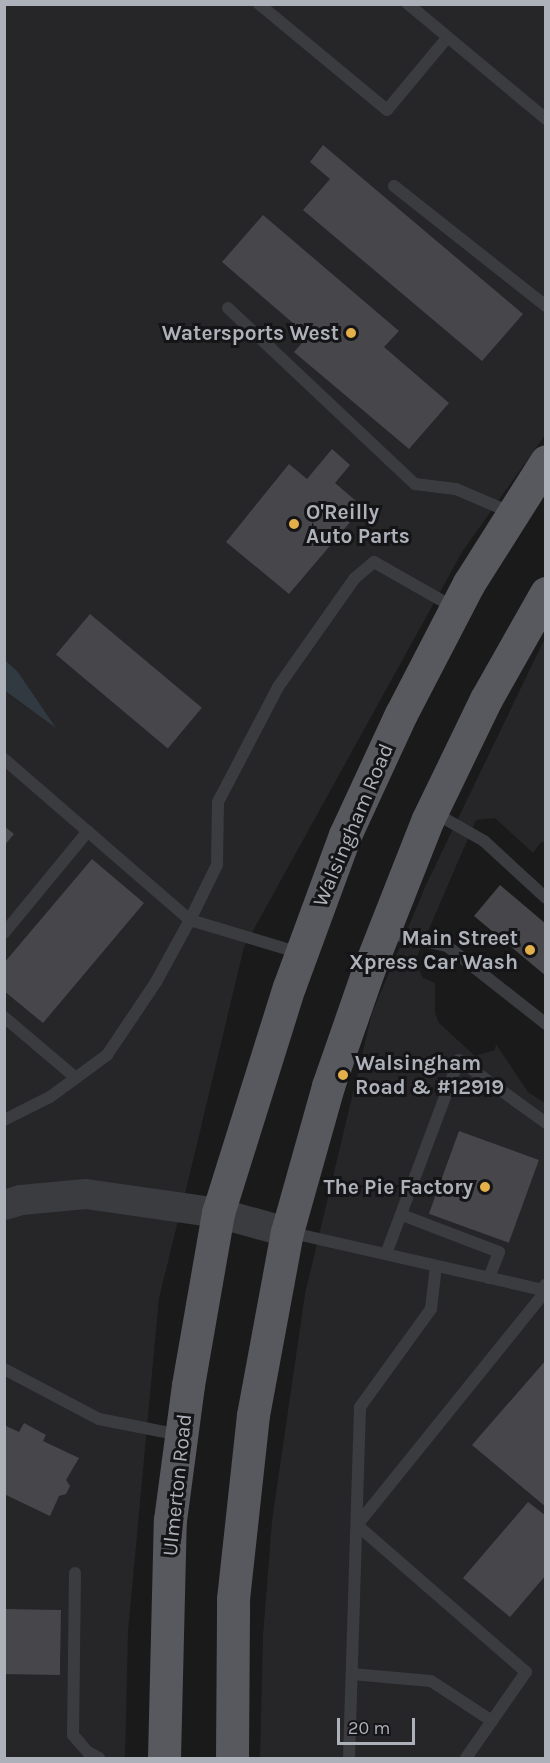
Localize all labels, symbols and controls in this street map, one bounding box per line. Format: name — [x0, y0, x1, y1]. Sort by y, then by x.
place label: Watersports West — [162, 320, 339, 346]
marker: Watersports West — [344, 326, 358, 340]
place label: O'Reilly Auto Parts — [306, 499, 410, 549]
marker: O'Reilly Auto Parts — [287, 517, 301, 531]
street label: Walsingham Road — [307, 740, 399, 910]
place label: Main Street Xpress Car Wash — [349, 925, 518, 975]
marker: Main Street Xpress Car Wash — [523, 943, 537, 957]
place label: Walsingham Road & #12919 — [355, 1050, 504, 1100]
marker: Walsingham Road & #12919 — [336, 1068, 350, 1082]
place label: The Pie Factory — [323, 1174, 473, 1200]
marker: The Pie Factory — [478, 1180, 492, 1194]
street label: Ulmerton Road — [157, 1413, 197, 1557]
scale bar — [340, 1706, 418, 1744]
text: 20 m — [348, 1717, 390, 1739]

